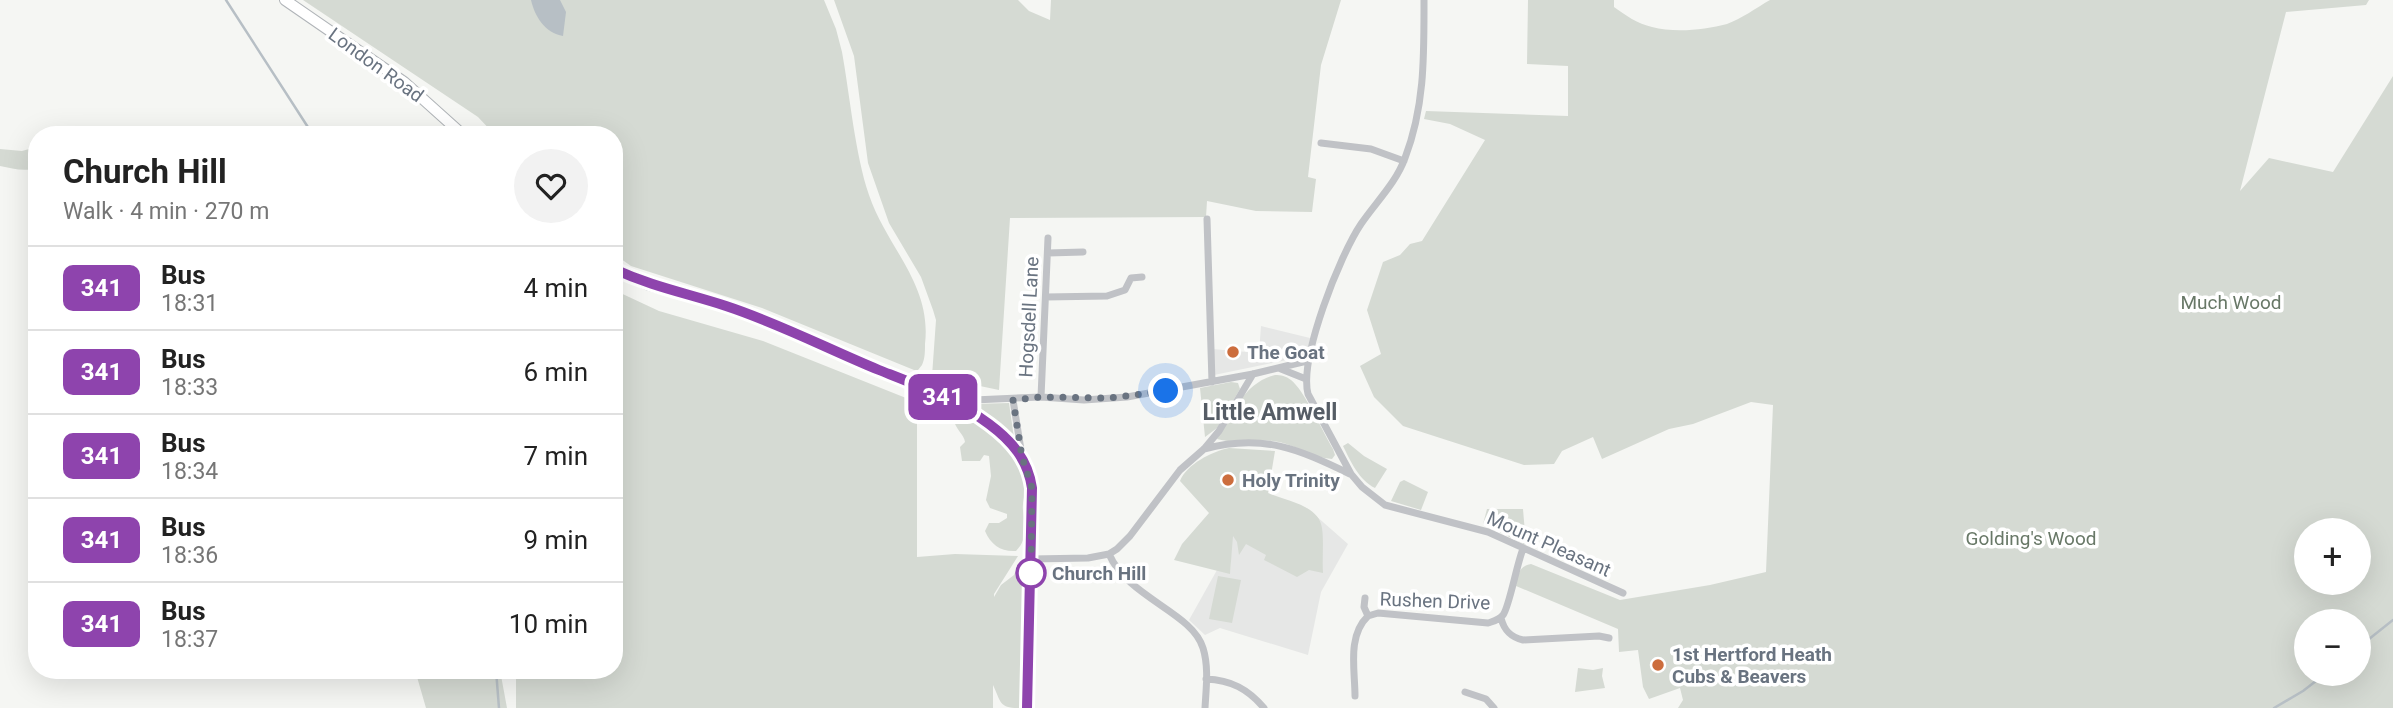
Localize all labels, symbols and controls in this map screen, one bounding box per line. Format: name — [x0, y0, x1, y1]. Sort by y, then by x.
street label: London Road — [324, 23, 428, 107]
button: heart — [514, 149, 588, 223]
text: Church Hill — [63, 152, 227, 191]
text: Walk · 4 min · 270 m — [63, 198, 269, 225]
street label: Hogsdell Lane — [1014, 256, 1044, 378]
text: Bus — [161, 260, 206, 290]
text: 4 min — [523, 273, 588, 303]
text: 341 — [81, 274, 122, 302]
text: 18:31 — [161, 290, 218, 317]
park label: Much Wood — [2180, 291, 2282, 314]
place label: The Goat — [1247, 341, 1325, 364]
text: Bus — [161, 344, 206, 374]
marker: The Goat — [1225, 344, 1241, 360]
text: 6 min — [523, 357, 588, 387]
text: 341 — [81, 358, 122, 386]
your location — [1148, 373, 1183, 408]
text: 18:33 — [161, 374, 218, 401]
line badge: 341 — [903, 374, 983, 420]
text: 341 — [922, 383, 964, 411]
district label: Little Amwell — [1203, 399, 1337, 426]
text: Bus — [161, 428, 206, 458]
text: 7 min — [523, 441, 588, 471]
text: 341 — [81, 442, 122, 470]
text: 18:34 — [161, 458, 218, 485]
place label: Holy Trinity — [1242, 469, 1340, 492]
marker: Holy Trinity — [1220, 472, 1236, 488]
street label: Mount Pleasant — [1483, 506, 1615, 582]
text: Bus — [161, 512, 206, 542]
map controls — [2294, 518, 2371, 686]
button: + — [2294, 518, 2371, 595]
text: 9 min — [523, 525, 588, 555]
text: 341 — [81, 526, 122, 554]
park label: Golding's Wood — [1966, 527, 2096, 550]
text: 18:36 — [161, 542, 218, 569]
marker: Church Hill — [1016, 558, 1046, 588]
place label: Church Hill — [1052, 562, 1146, 585]
street label: Rushen Drive — [1379, 588, 1491, 614]
text: Bus — [161, 596, 206, 626]
text: 10 min — [509, 609, 588, 639]
button: − — [2294, 609, 2371, 686]
text: 341 — [81, 610, 122, 638]
text: 18:37 — [161, 626, 218, 653]
place label: 1st Hertford Heath Cubs & Beavers — [1672, 643, 1832, 688]
marker: 1st Hertford Heath Cubs & Beavers — [1650, 657, 1666, 673]

